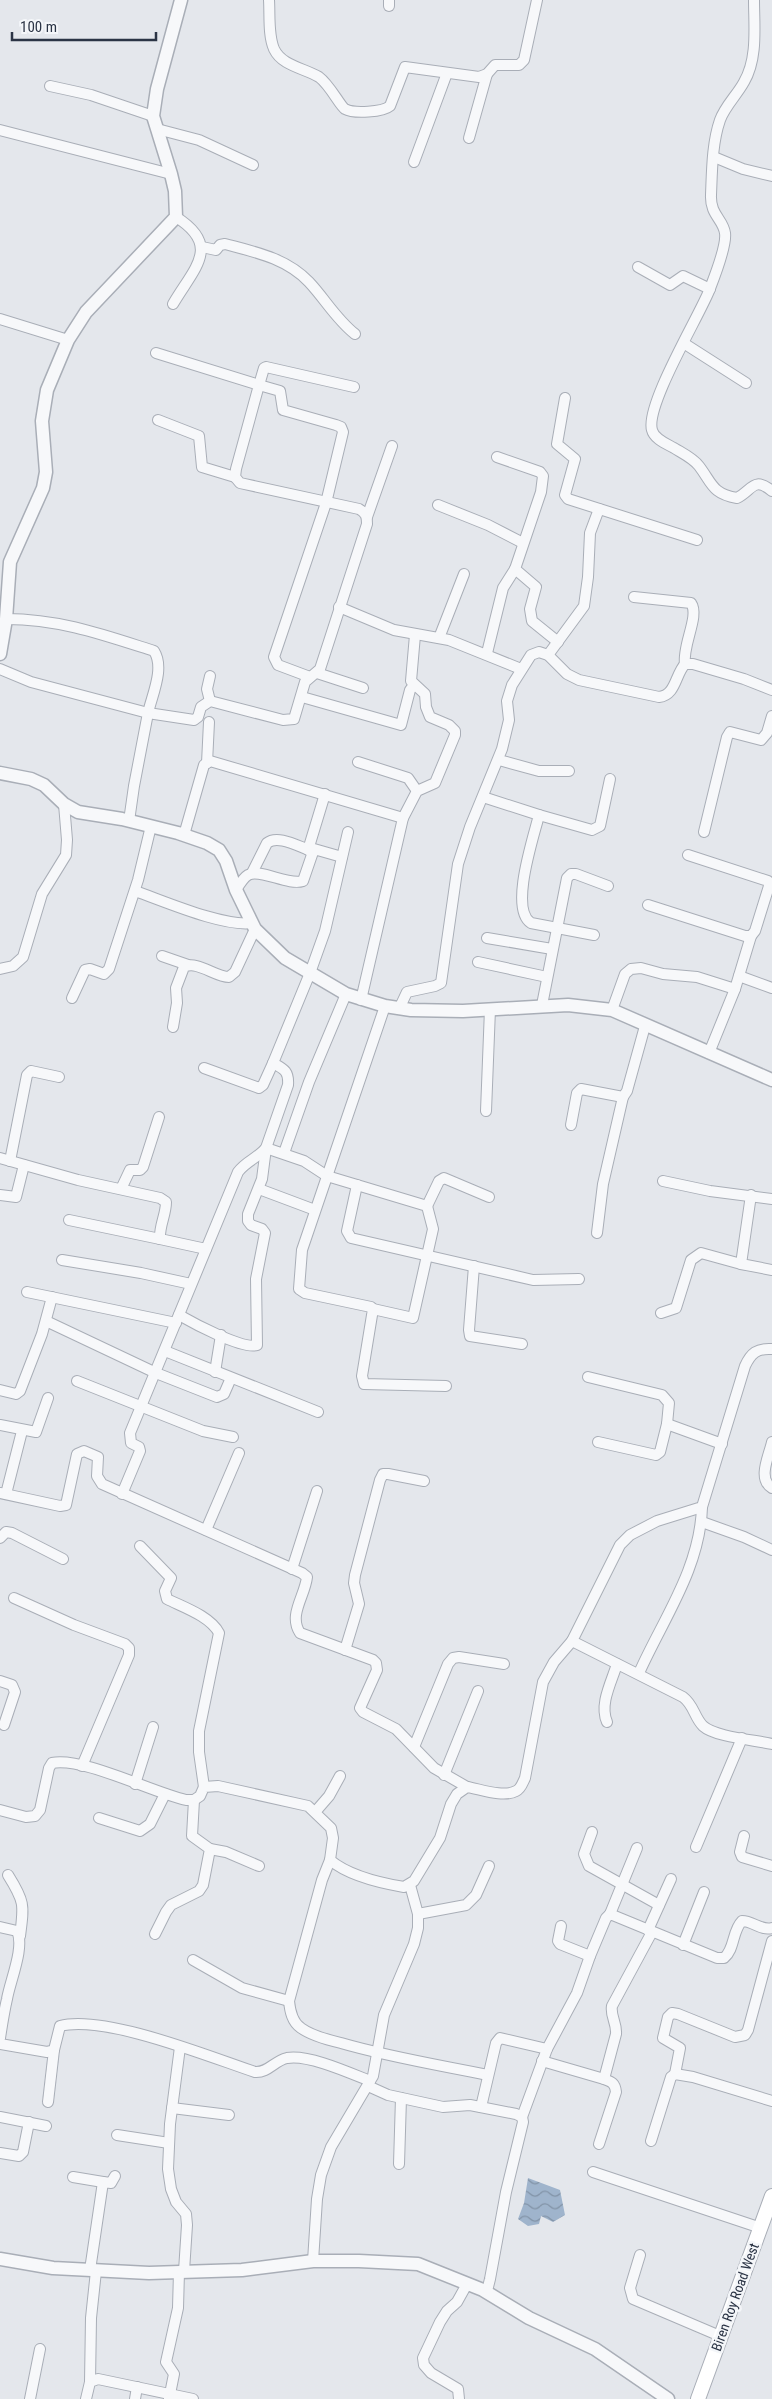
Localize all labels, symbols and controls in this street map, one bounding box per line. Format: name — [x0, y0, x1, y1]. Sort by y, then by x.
scale bar — [12, 10, 156, 42]
text: 100 m — [20, 18, 57, 36]
street label: Biren Roy Road West — [708, 2241, 762, 2353]

